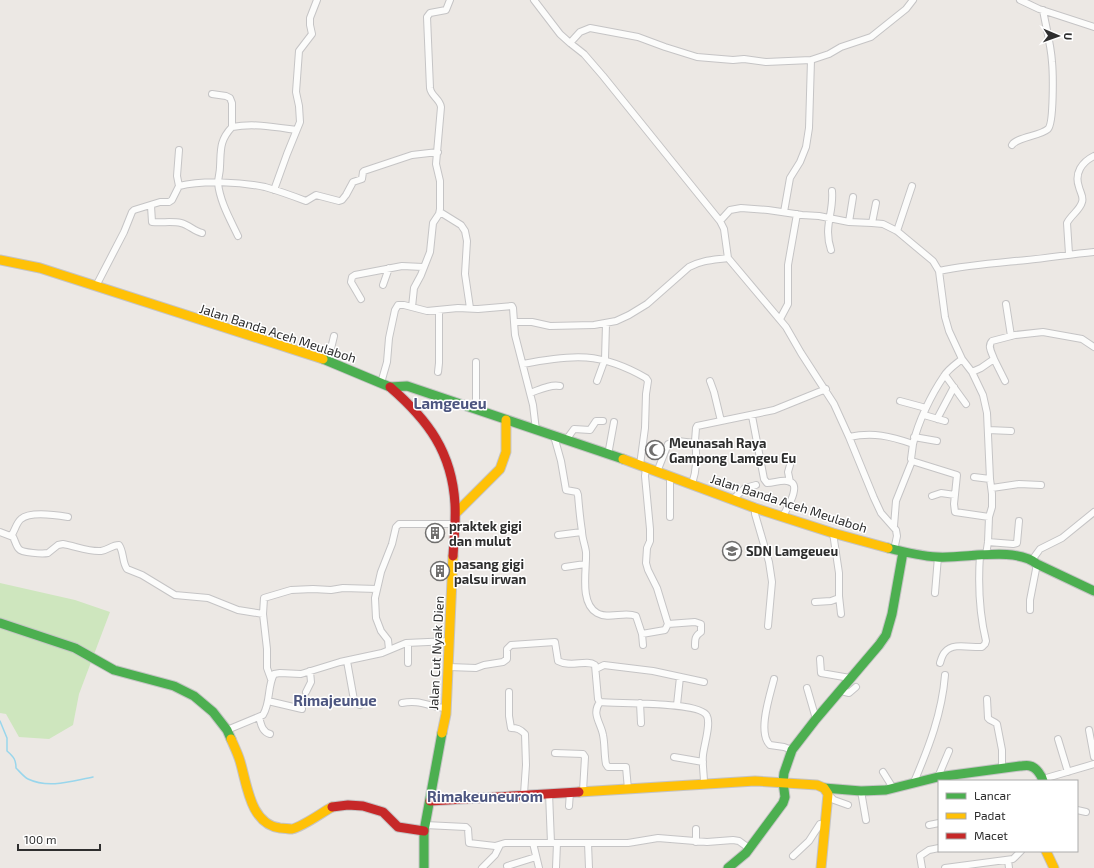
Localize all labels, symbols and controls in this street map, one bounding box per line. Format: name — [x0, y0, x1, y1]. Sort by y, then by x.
north arrow — [1038, 16, 1078, 56]
text: U — [1062, 32, 1075, 40]
street label: Jalan Banda Aceh Meulaboh — [198, 300, 358, 366]
district label: Lamgeueu — [413, 394, 487, 412]
place label: Meunasah Raya Gampong Lamgeu Eu — [669, 435, 796, 466]
mosque icon: Meunasah Raya Gampong Lamgeu Eu — [644, 439, 666, 461]
street label: Jalan Banda Aceh Meulaboh — [709, 470, 869, 536]
place label: praktek gigi dan mulut — [449, 518, 522, 549]
building icon: praktek gigi dan mulut — [424, 522, 446, 544]
school or university icon: SDN Lamgeueu — [721, 540, 743, 562]
place label: SDN Lamgeueu — [746, 543, 838, 559]
place label: pasang gigi palsu irwan — [454, 556, 526, 587]
building icon: pasang gigi palsu irwan — [429, 560, 451, 582]
street label: Jalan Cut Nyak Dien — [425, 595, 447, 711]
district label: Rimajeunue — [293, 691, 377, 709]
legend — [938, 780, 1078, 852]
district label: Rimakeuneurom — [427, 787, 543, 805]
text: Lancar — [974, 788, 1011, 802]
text: Padat — [974, 808, 1006, 822]
scale bar — [18, 826, 100, 852]
text: Macet — [974, 828, 1008, 842]
text: 100 m — [24, 832, 56, 846]

